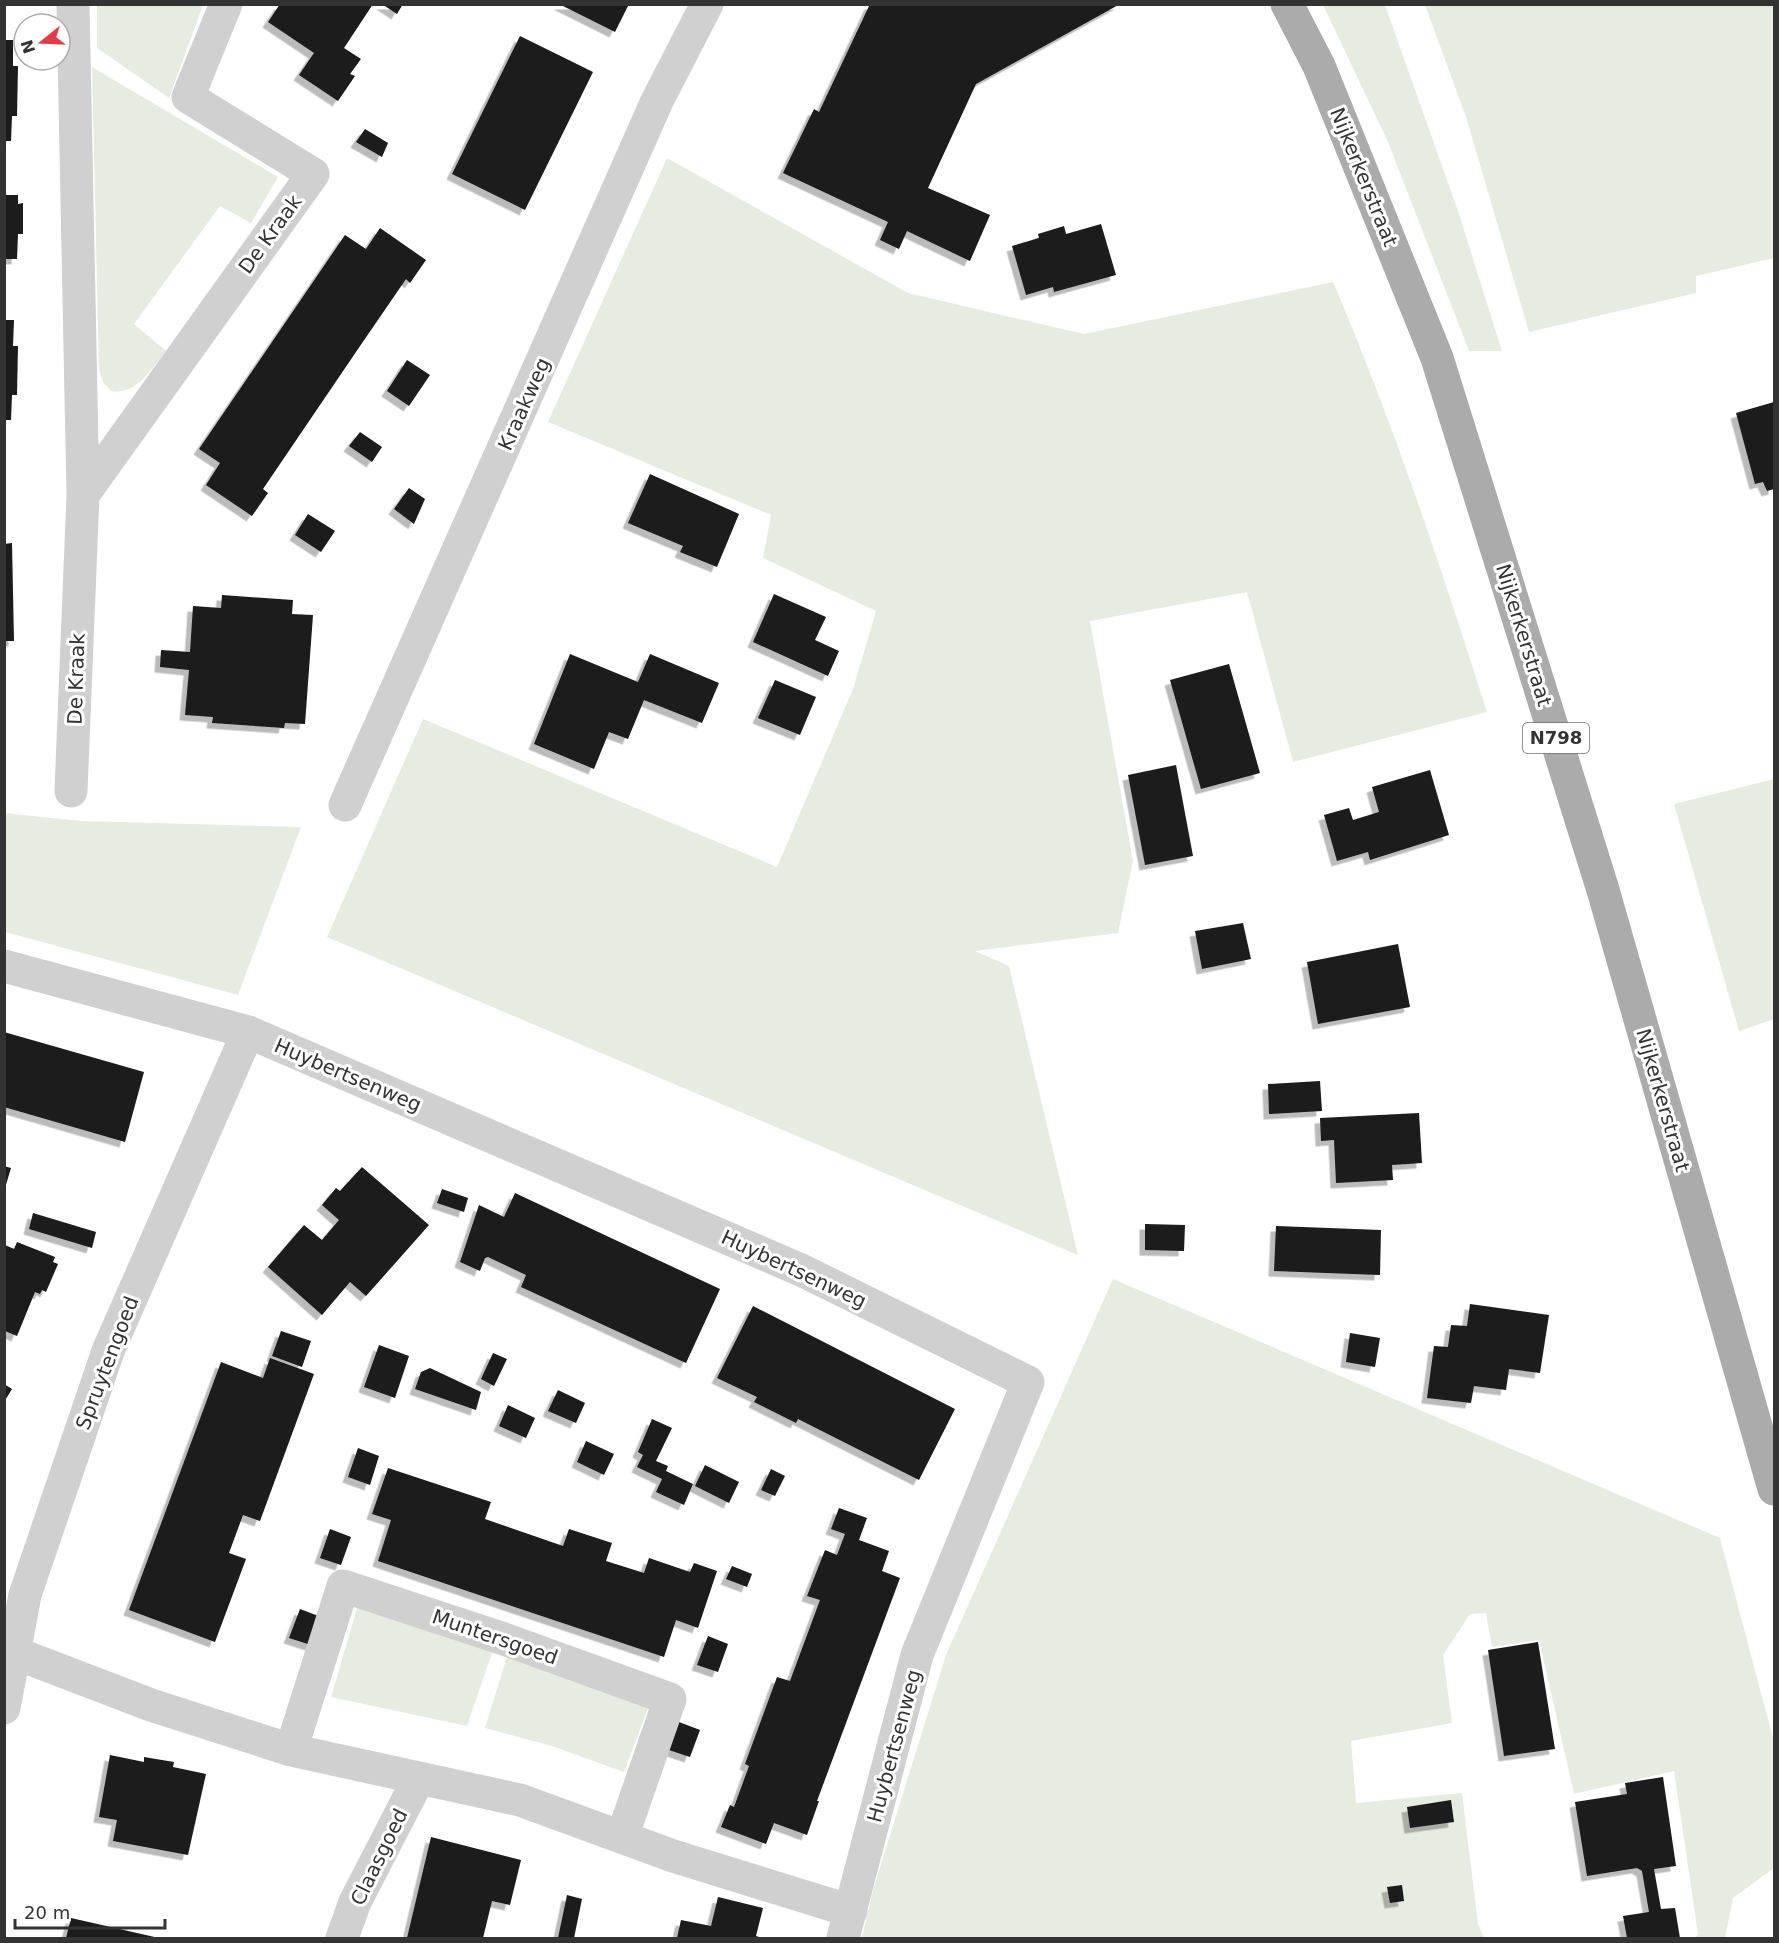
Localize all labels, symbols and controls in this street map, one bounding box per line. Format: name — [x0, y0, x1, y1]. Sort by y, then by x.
north arrow — [12, 12, 72, 72]
text: N — [17, 37, 39, 56]
street label: Nijkerkerstraat — [1325, 104, 1403, 250]
street label: De Kraak — [233, 190, 307, 278]
street label: Kraakweg — [493, 354, 555, 454]
street label: Nijkerkerstraat — [1491, 561, 1557, 709]
street label: De Kraak — [62, 632, 90, 725]
road number: N798 — [1523, 723, 1589, 753]
street label: Nijkerkerstraat — [1631, 1026, 1695, 1174]
street label: Huybertsenweg — [271, 1033, 425, 1117]
street label: Huybertsenweg — [718, 1225, 870, 1313]
street label: Spruytengoed — [71, 1293, 143, 1433]
street label: Muntersgoed — [429, 1604, 561, 1670]
street label: Huybertsenweg — [862, 1667, 926, 1825]
street label: Claasgoed — [345, 1805, 413, 1909]
scale bar — [15, 1892, 165, 1930]
text: 20 m — [24, 1902, 70, 1923]

